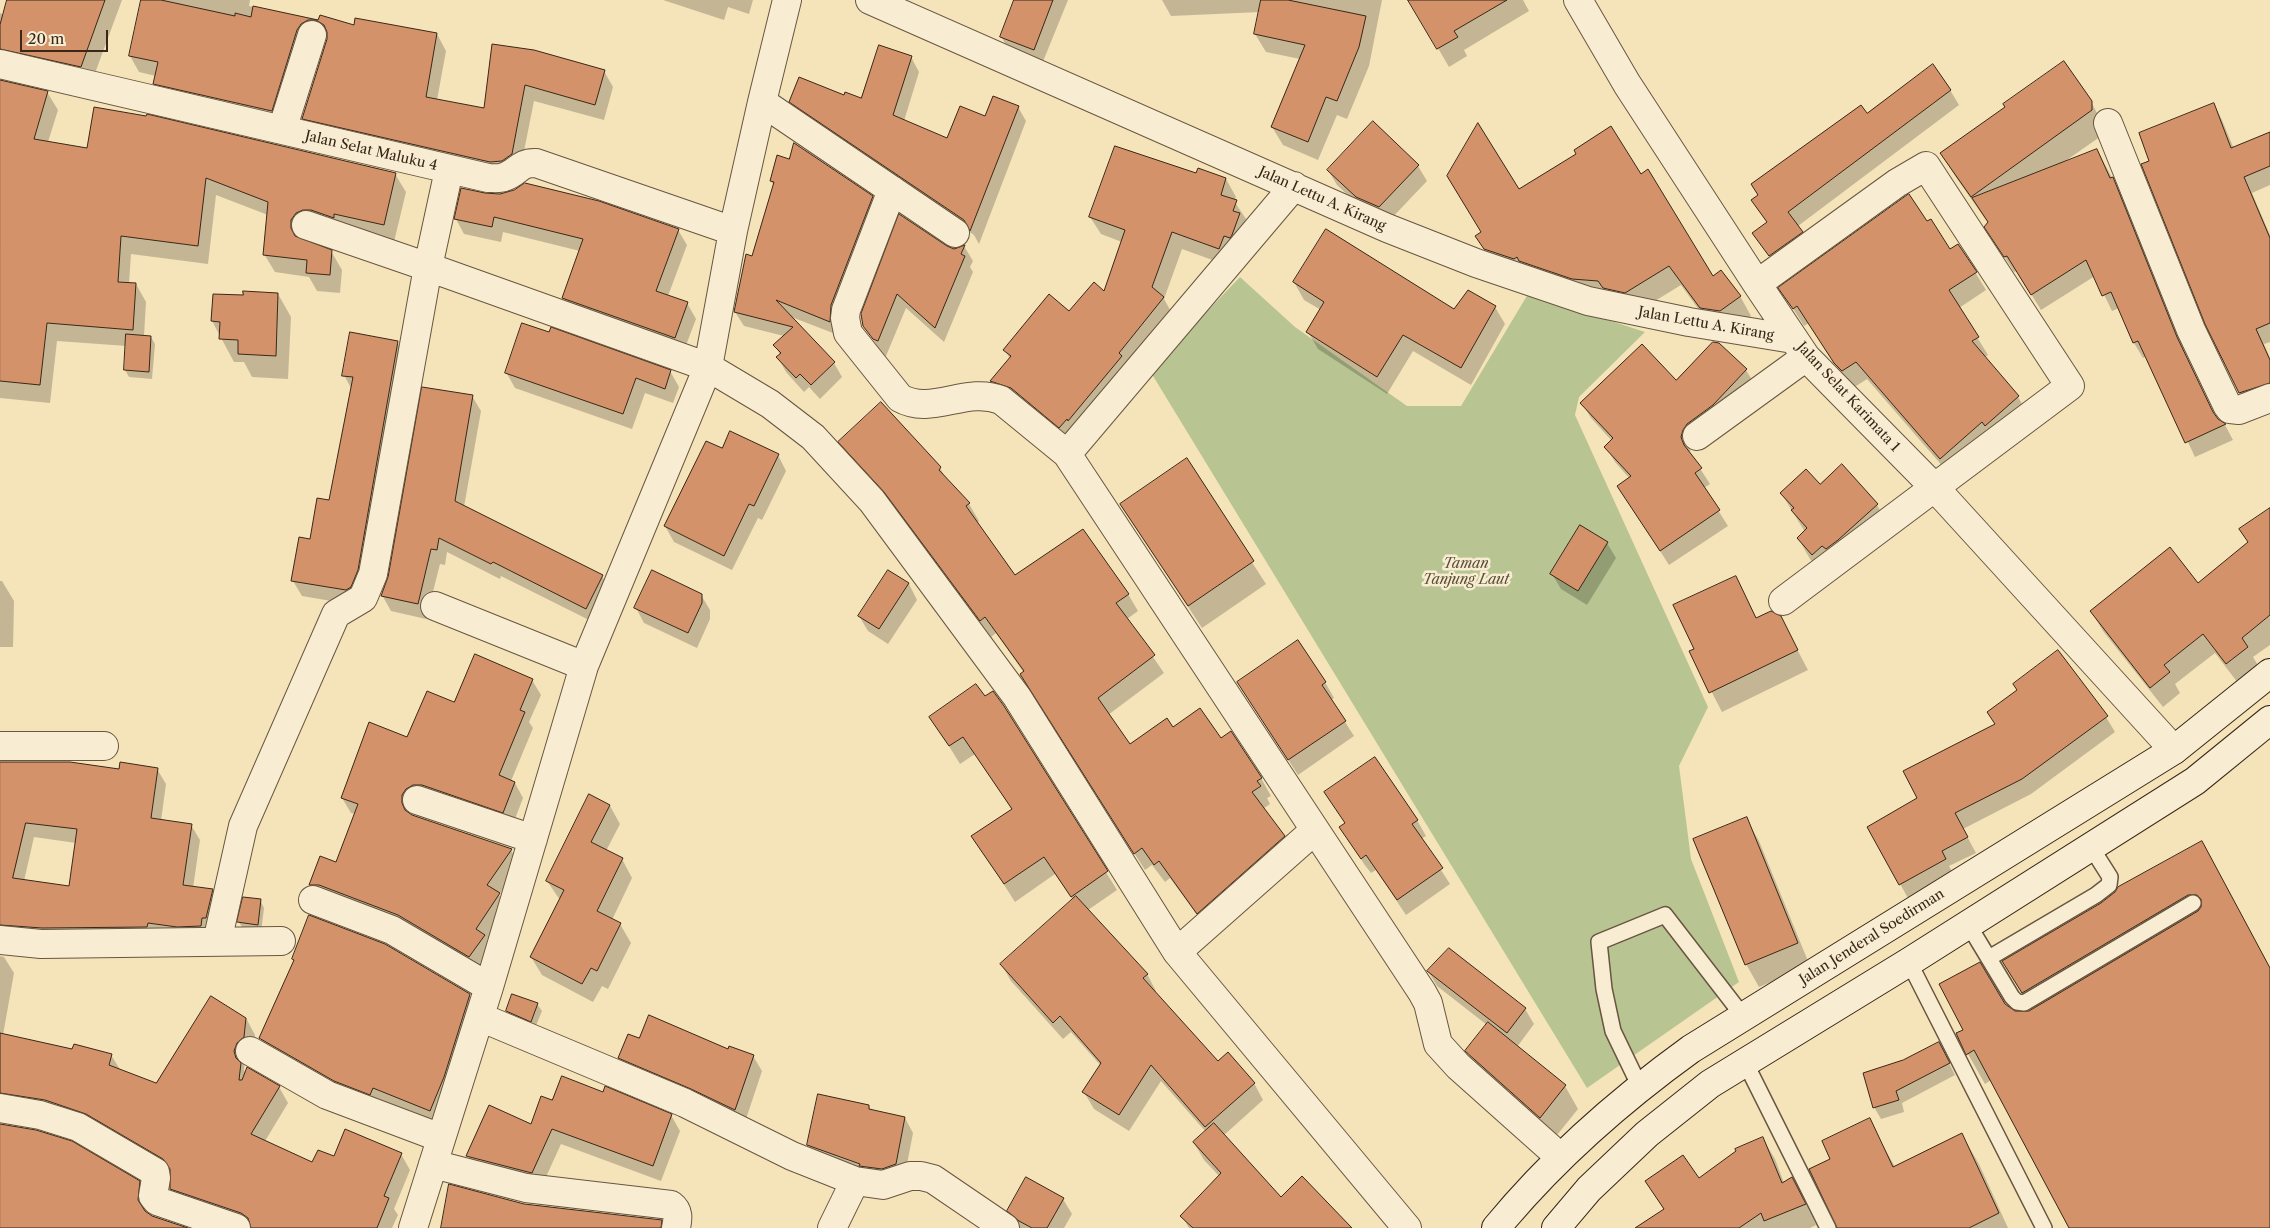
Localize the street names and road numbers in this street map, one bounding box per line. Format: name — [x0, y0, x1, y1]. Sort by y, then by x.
street label: Jalan Selat Maluku 4 — [303, 128, 439, 174]
street label: Jalan Lettu A. Kirang — [1256, 163, 1388, 235]
street label: Jalan Lettu A. Kirang — [1637, 304, 1775, 344]
street label: Jalan Selat Karimata 1 — [1793, 339, 1903, 455]
street label: Jalan Jenderal Soedirman — [1796, 885, 1948, 989]

